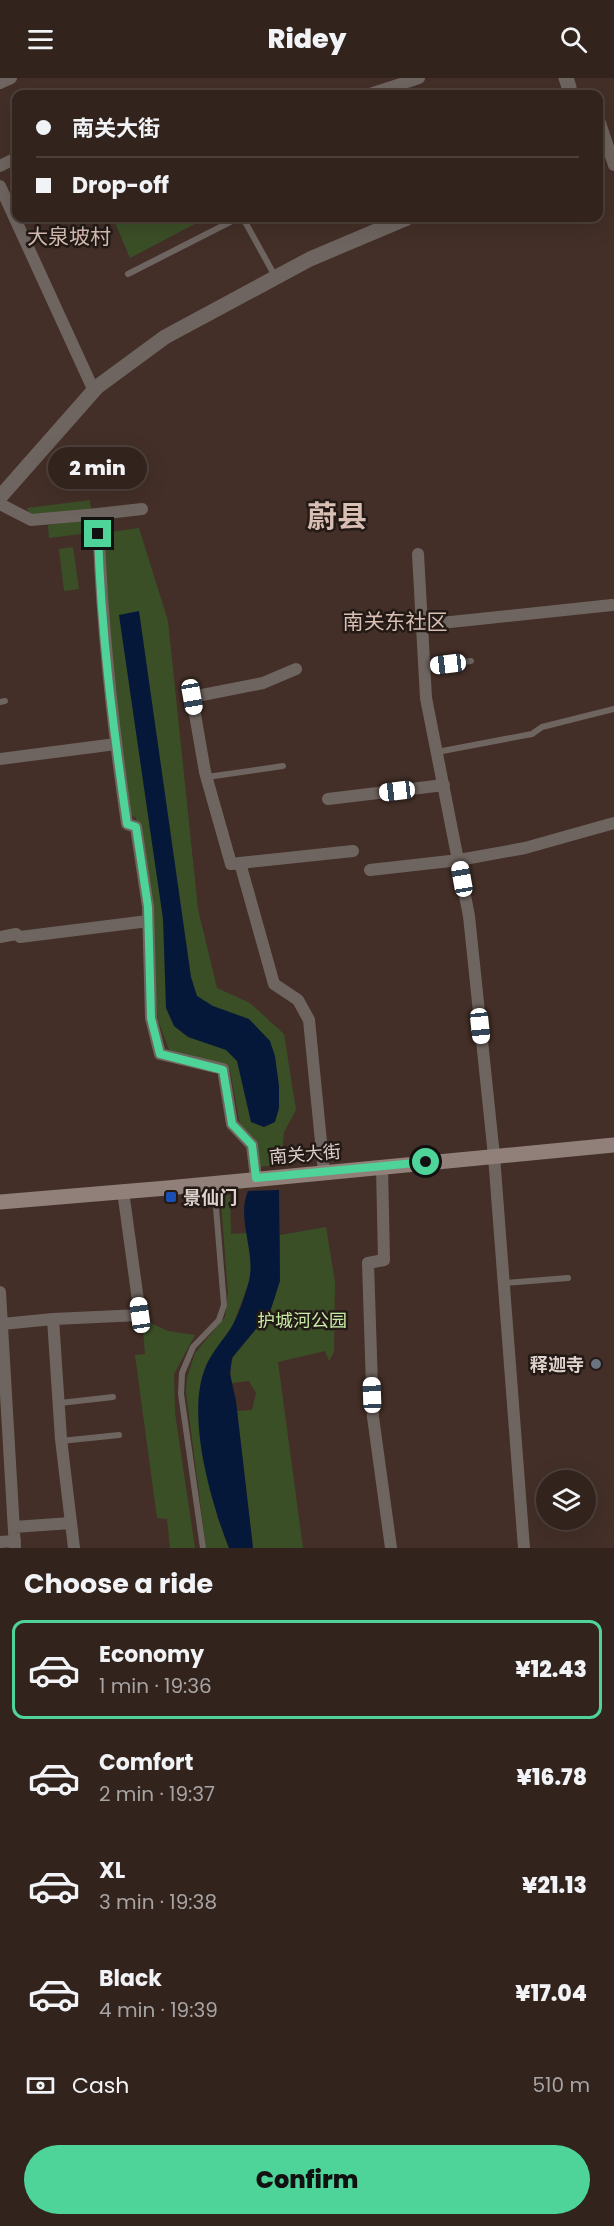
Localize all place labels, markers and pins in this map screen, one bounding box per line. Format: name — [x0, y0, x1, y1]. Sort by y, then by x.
place label: 景仙门 — [183, 1185, 237, 1210]
marker: 景仙门 — [164, 1190, 178, 1204]
place label: 释迦寺 — [530, 1352, 584, 1377]
marker: 释迦寺 — [589, 1357, 603, 1371]

